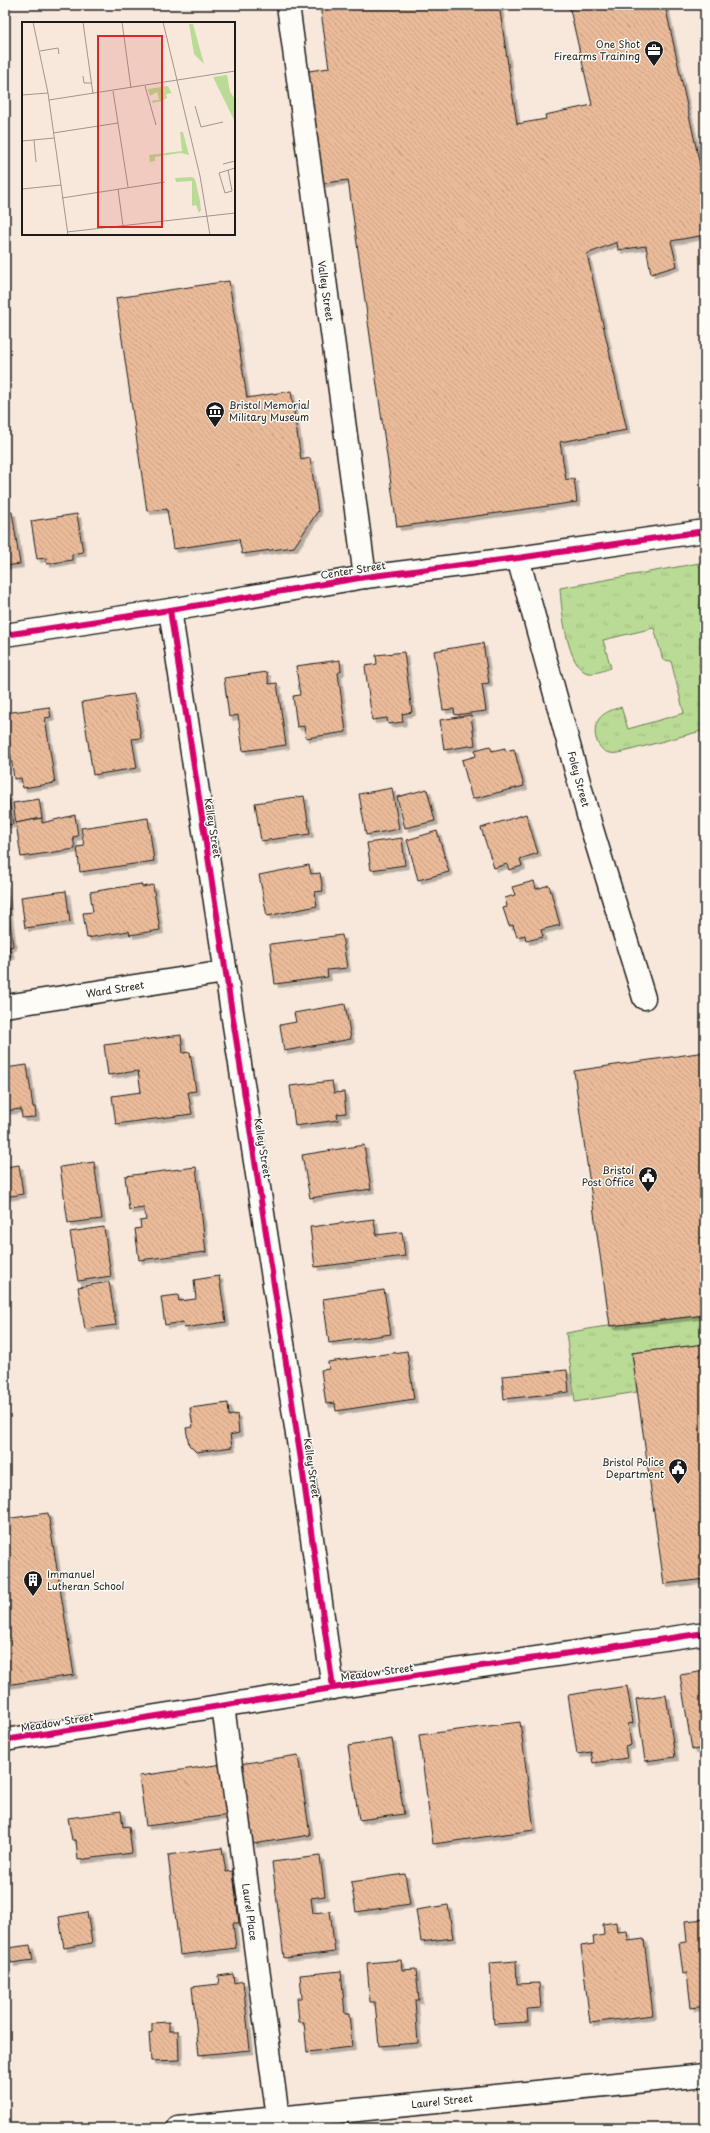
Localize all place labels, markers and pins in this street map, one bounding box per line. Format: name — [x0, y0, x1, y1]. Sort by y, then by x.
place label: One Shot Firearms Training — [554, 36, 640, 63]
office icon: One Shot Firearms Training — [643, 39, 665, 67]
place label: Bristol Memorial Military Museum — [229, 397, 310, 424]
museum icon: Bristol Memorial Military Museum — [204, 400, 226, 428]
place label: Bristol Post Office — [582, 1162, 634, 1189]
public building icon: Bristol Post Office — [637, 1165, 659, 1193]
place label: Bristol Police Department — [602, 1454, 664, 1481]
public building icon: Bristol Police Department — [667, 1457, 689, 1485]
place label: Immanuel Lutheran School — [47, 1566, 124, 1593]
building icon: Immanuel Lutheran School — [22, 1569, 44, 1597]

